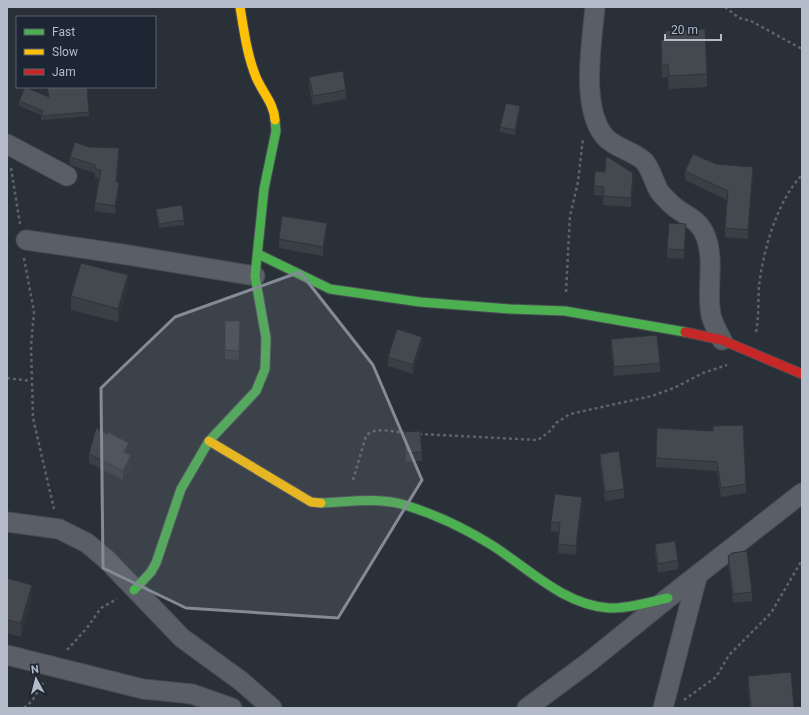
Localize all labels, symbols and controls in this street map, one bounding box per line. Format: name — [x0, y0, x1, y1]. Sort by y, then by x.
legend — [16, 16, 156, 88]
scale bar — [665, 16, 721, 42]
text: 20 m — [671, 23, 698, 37]
text: Fast — [52, 25, 75, 39]
text: Slow — [52, 45, 78, 59]
text: Jam — [52, 65, 76, 79]
north arrow — [16, 659, 56, 699]
text: N — [30, 663, 40, 676]

